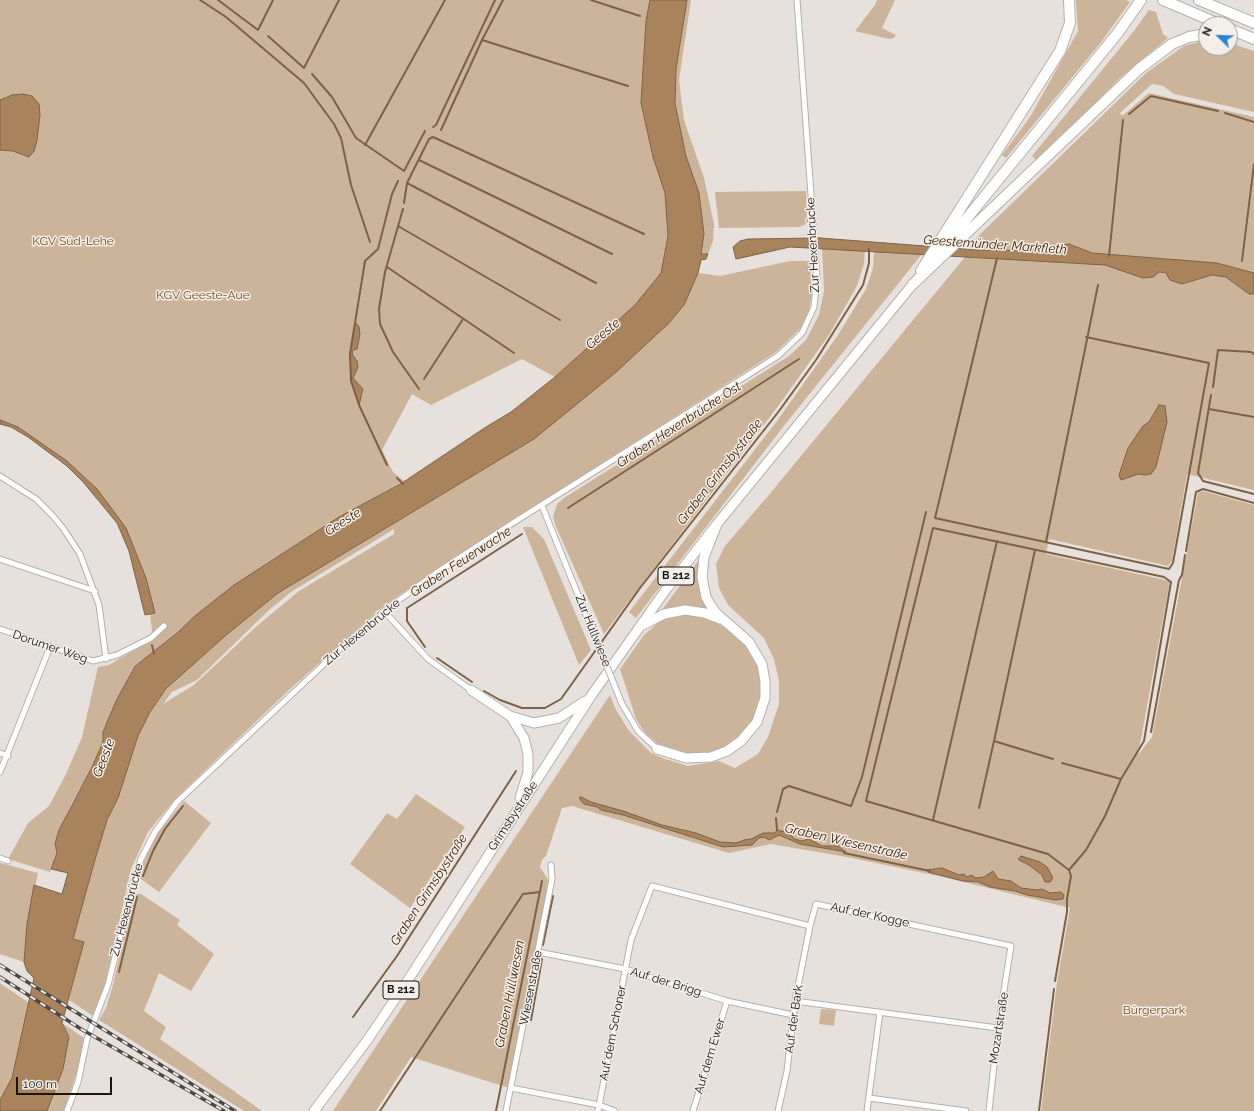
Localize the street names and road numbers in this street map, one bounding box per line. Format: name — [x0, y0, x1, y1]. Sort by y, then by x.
street label: Zur Hexenbrücke — [803, 197, 823, 293]
road number: B 212 — [658, 567, 694, 585]
street label: Zur Hüllwiese — [572, 593, 614, 669]
street label: Zur Hexenbrücke — [321, 596, 403, 668]
street label: Dorumer Weg — [10, 627, 90, 667]
street label: Grimsbystraße — [485, 779, 541, 853]
street label: Zur Hexenbrücke — [108, 862, 146, 958]
street label: Auf der Kogge — [829, 900, 911, 930]
street label: Wiesenstraße — [517, 949, 545, 1027]
street label: Auf der Brigg — [629, 964, 703, 1000]
road number: B 212 — [383, 981, 419, 999]
street label: Auf dem Schoner — [597, 984, 629, 1082]
street label: Auf der Bark — [782, 984, 806, 1054]
street label: Mozartstraße — [986, 991, 1012, 1065]
street label: Auf dem Ewer — [692, 1016, 728, 1096]

